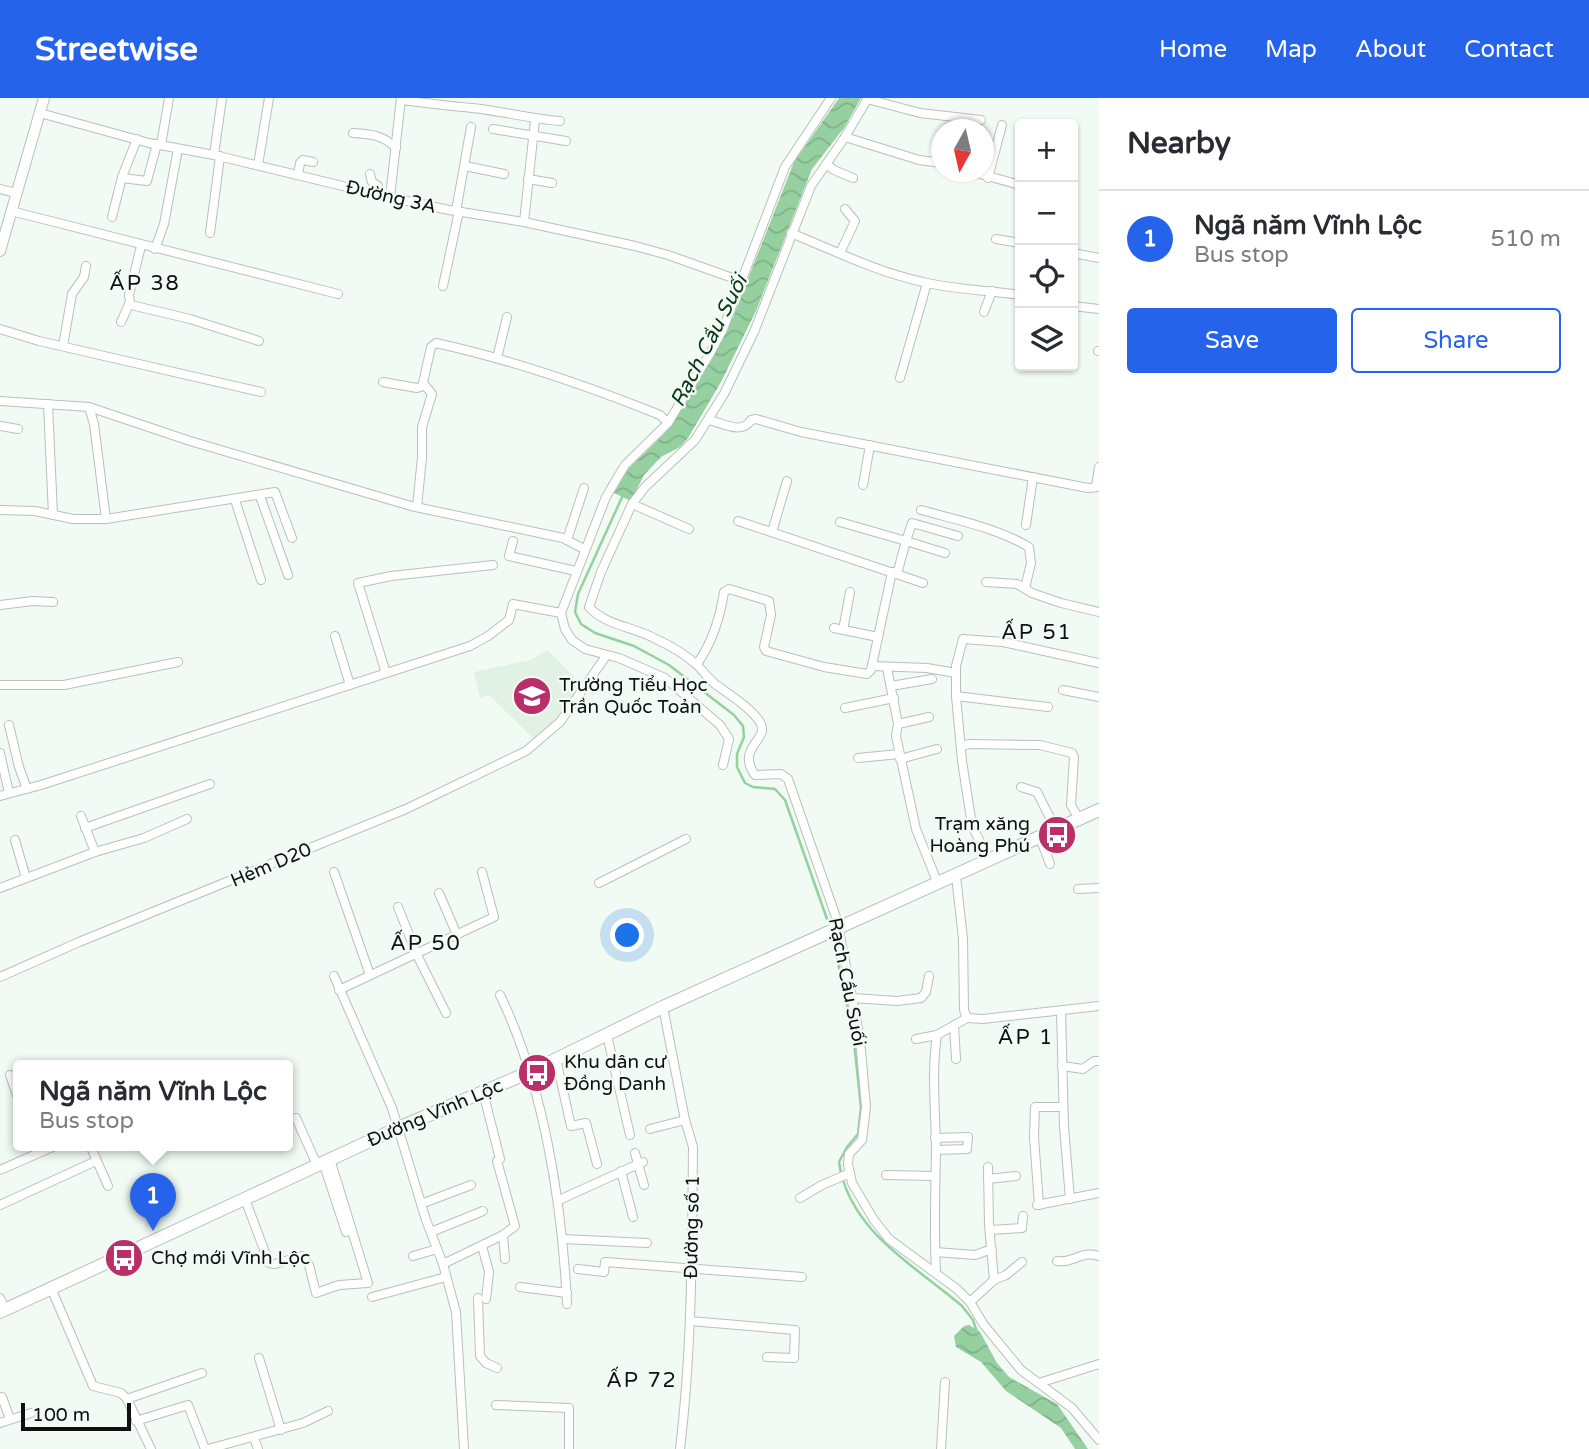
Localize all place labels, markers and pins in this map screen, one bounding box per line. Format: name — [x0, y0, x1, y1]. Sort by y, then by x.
place label: Trường Tiểu Học Trần Quốc Toản — [559, 674, 708, 718]
school or university icon: Trường Tiểu Học Trần Quốc Toản — [511, 675, 553, 717]
place label: Trạm xăng Hoàng Phú — [929, 813, 1030, 857]
bus stop icon: Trạm xăng Hoàng Phú — [1036, 814, 1078, 856]
place label: Khu dân cư Đồng Danh — [564, 1051, 667, 1095]
bus stop icon: Khu dân cư Đồng Danh — [516, 1052, 558, 1094]
pin: 1 — [130, 1173, 176, 1231]
bus stop icon: Chợ mới Vĩnh Lộc — [103, 1237, 145, 1279]
place label: Chợ mới Vĩnh Lộc — [151, 1247, 310, 1269]

